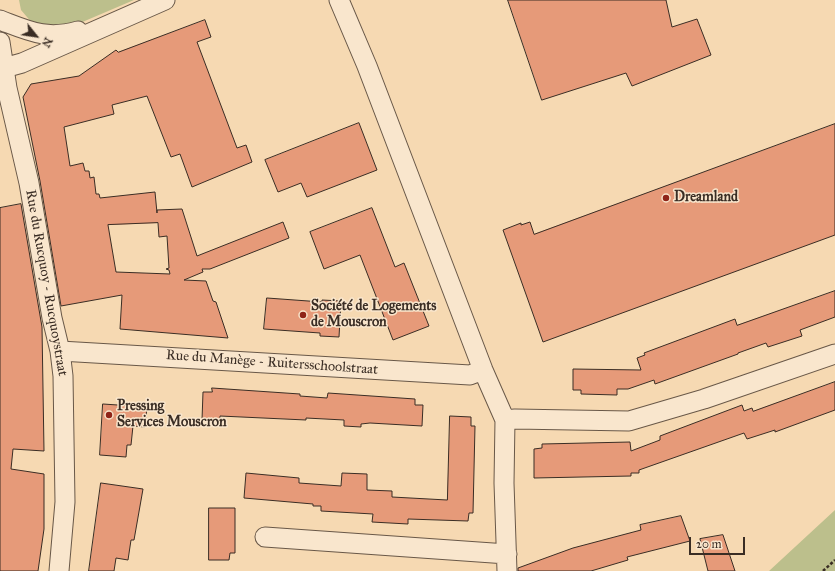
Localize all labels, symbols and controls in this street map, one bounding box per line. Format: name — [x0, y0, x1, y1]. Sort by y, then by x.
north arrow — [16, 16, 56, 56]
text: N — [39, 35, 55, 50]
street label: Rue du Rucquoy - Rucquoystraat — [21, 188, 71, 378]
place label: Dreamland — [674, 190, 738, 206]
marker: Dreamland — [661, 193, 671, 203]
place label: Société de Logements de Mouscron — [311, 299, 436, 332]
marker: Société de Logements de Mouscron — [298, 310, 308, 320]
street label: Rue du Manège - Ruitersschoolstraat — [165, 347, 379, 379]
place label: Pressing Services Mouscron — [117, 399, 227, 432]
marker: Pressing Services Mouscron — [104, 410, 114, 420]
scale bar — [691, 529, 747, 555]
text: 20 m — [696, 537, 722, 551]

